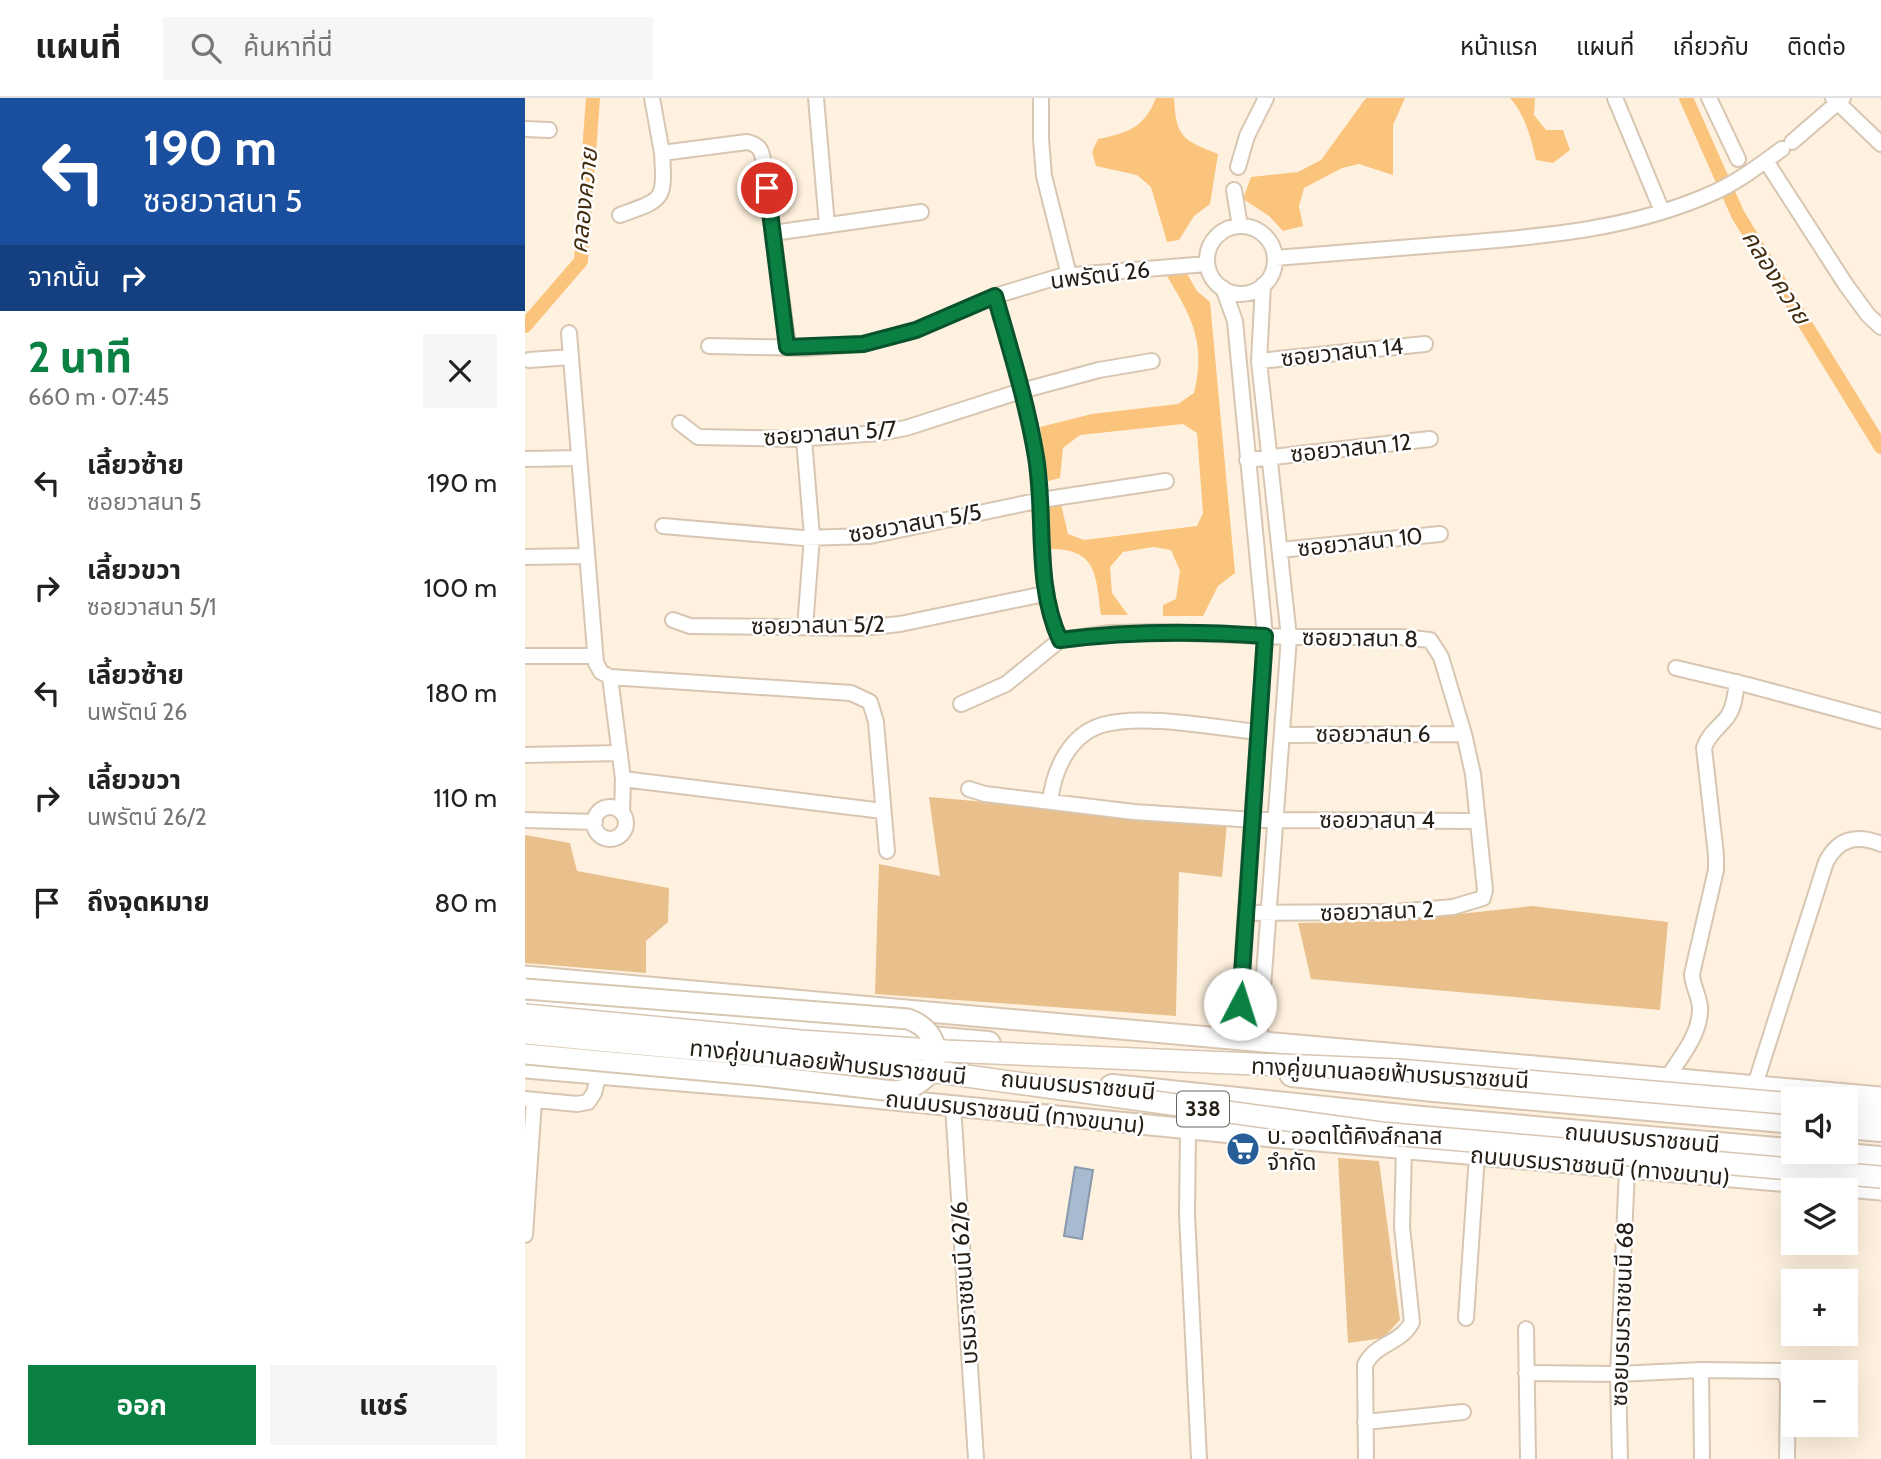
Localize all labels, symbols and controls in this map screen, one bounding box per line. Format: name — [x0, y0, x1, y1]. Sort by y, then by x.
search box — [163, 17, 653, 80]
text: แผนที่ — [35, 26, 121, 66]
icon: search — [187, 29, 225, 67]
text: ค้นหาที่นี่ — [243, 31, 333, 63]
text: หน้าแรก — [1460, 32, 1538, 61]
text: แผนที่ — [1576, 32, 1634, 61]
text: เกี่ยวกับ — [1672, 32, 1749, 61]
text: ติดต่อ — [1787, 32, 1846, 61]
text: 190 m — [143, 118, 277, 177]
icon: left — [28, 126, 119, 217]
water label: คลองควาย — [564, 145, 604, 255]
pin — [737, 158, 797, 218]
icon: arrive — [748, 169, 786, 207]
text: ซอยวาสนา 5 — [143, 181, 302, 220]
water label: คลองควาย — [1736, 224, 1818, 331]
street label: นพรัตน์ 26 — [1049, 255, 1151, 295]
icon: right — [114, 259, 152, 297]
text: จากนั้น — [28, 261, 100, 293]
text: 2 นาที — [28, 331, 132, 383]
street label: ซอยวาสนา 14 — [1279, 332, 1405, 372]
button: close — [423, 334, 497, 408]
text: 660 m · 07:45 — [28, 383, 169, 411]
street label: ซอยวาสนา 5/7 — [762, 414, 898, 452]
street label: ซอยวาสนา 12 — [1289, 428, 1413, 468]
text: เลี้ยวซ้าย — [87, 449, 184, 481]
icon: left — [28, 464, 66, 502]
text: 190 m — [427, 467, 497, 499]
text: ซอยวาสนา 5 — [87, 488, 202, 516]
street label: ซอยวาสนา 5/5 — [846, 498, 984, 548]
street label: ซอยวาสนา 10 — [1296, 522, 1424, 562]
text: เลี้ยวขวา — [87, 554, 181, 586]
icon: right — [28, 569, 66, 607]
text: 100 m — [424, 572, 497, 604]
text: ซอยวาสนา 5/1 — [87, 593, 216, 621]
street label: ซอยวาสนา 5/2 — [751, 610, 885, 640]
street label: ซอยวาสนา 8 — [1302, 623, 1418, 653]
text: เลี้ยวซ้าย — [87, 659, 184, 691]
icon: left — [28, 674, 66, 712]
text: 180 m — [426, 677, 497, 709]
text: นพรัตน์ 26 — [87, 698, 187, 726]
street label: ซอยวาสนา 6 — [1315, 720, 1431, 748]
text: เลี้ยวขวา — [87, 764, 181, 796]
icon: right — [28, 779, 66, 817]
text: 110 m — [433, 782, 497, 814]
text: นพรัตน์ 26/2 — [87, 803, 207, 831]
street label: ซอยวาสนา 4 — [1319, 806, 1435, 834]
icon: arrive — [28, 884, 66, 922]
text: ถึงจุดหมาย — [87, 886, 210, 918]
text: 80 m — [434, 887, 497, 919]
street label: ซอยวาสนา 2 — [1319, 895, 1435, 927]
position arrow — [1203, 967, 1277, 1041]
street label: ทางคู่ขนานลอยฟ้าบรมราชชนนี — [688, 1034, 968, 1091]
street label: ทางคู่ขนานลอยฟ้าบรมราชชนนี — [1250, 1052, 1530, 1095]
street label: ถนนบรมราชชนนี — [999, 1064, 1157, 1106]
street label: ถนนบรมราชชนนี (ทางขนาน) — [884, 1084, 1146, 1140]
map controls — [1781, 1087, 1858, 1437]
button: sound — [1781, 1087, 1858, 1164]
road number: 338 — [1177, 1091, 1229, 1126]
street label: ถนนบรมราชชนนี — [1563, 1117, 1721, 1159]
place label: บ. ออตโต้คิงส์กลาส จำกัด — [1267, 1122, 1442, 1176]
supermarket icon: บ. ออตโต้คิงส์กลาส จำกัด — [1224, 1130, 1262, 1168]
street label: ถนนบรมราชชนนี (ทางขนาน) — [1469, 1141, 1731, 1191]
button: layers — [1781, 1178, 1858, 1255]
street label: บรมราชชนนี 62/6 — [944, 1201, 984, 1365]
street label: ซอยบรมราชชนนี 68 — [1605, 1221, 1639, 1407]
button: + — [1781, 1269, 1858, 1346]
button: − — [1781, 1360, 1858, 1437]
button: ออก — [28, 1365, 256, 1445]
button: แชร์ — [270, 1365, 497, 1445]

